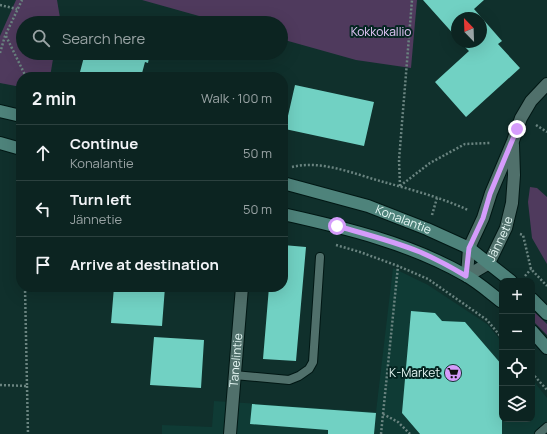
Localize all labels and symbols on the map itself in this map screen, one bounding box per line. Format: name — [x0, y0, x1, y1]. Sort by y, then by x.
north arrow — [451, 12, 487, 48]
park label: Kokkokallio — [351, 23, 411, 40]
route end — [508, 120, 526, 138]
street label: Konalantie — [373, 201, 434, 238]
street label: Jännetie — [482, 215, 516, 264]
route start — [328, 217, 346, 235]
street label: Tanelintie — [225, 332, 246, 388]
supermarket icon: K-Market — [443, 363, 463, 383]
place label: K-Market — [389, 364, 440, 381]

